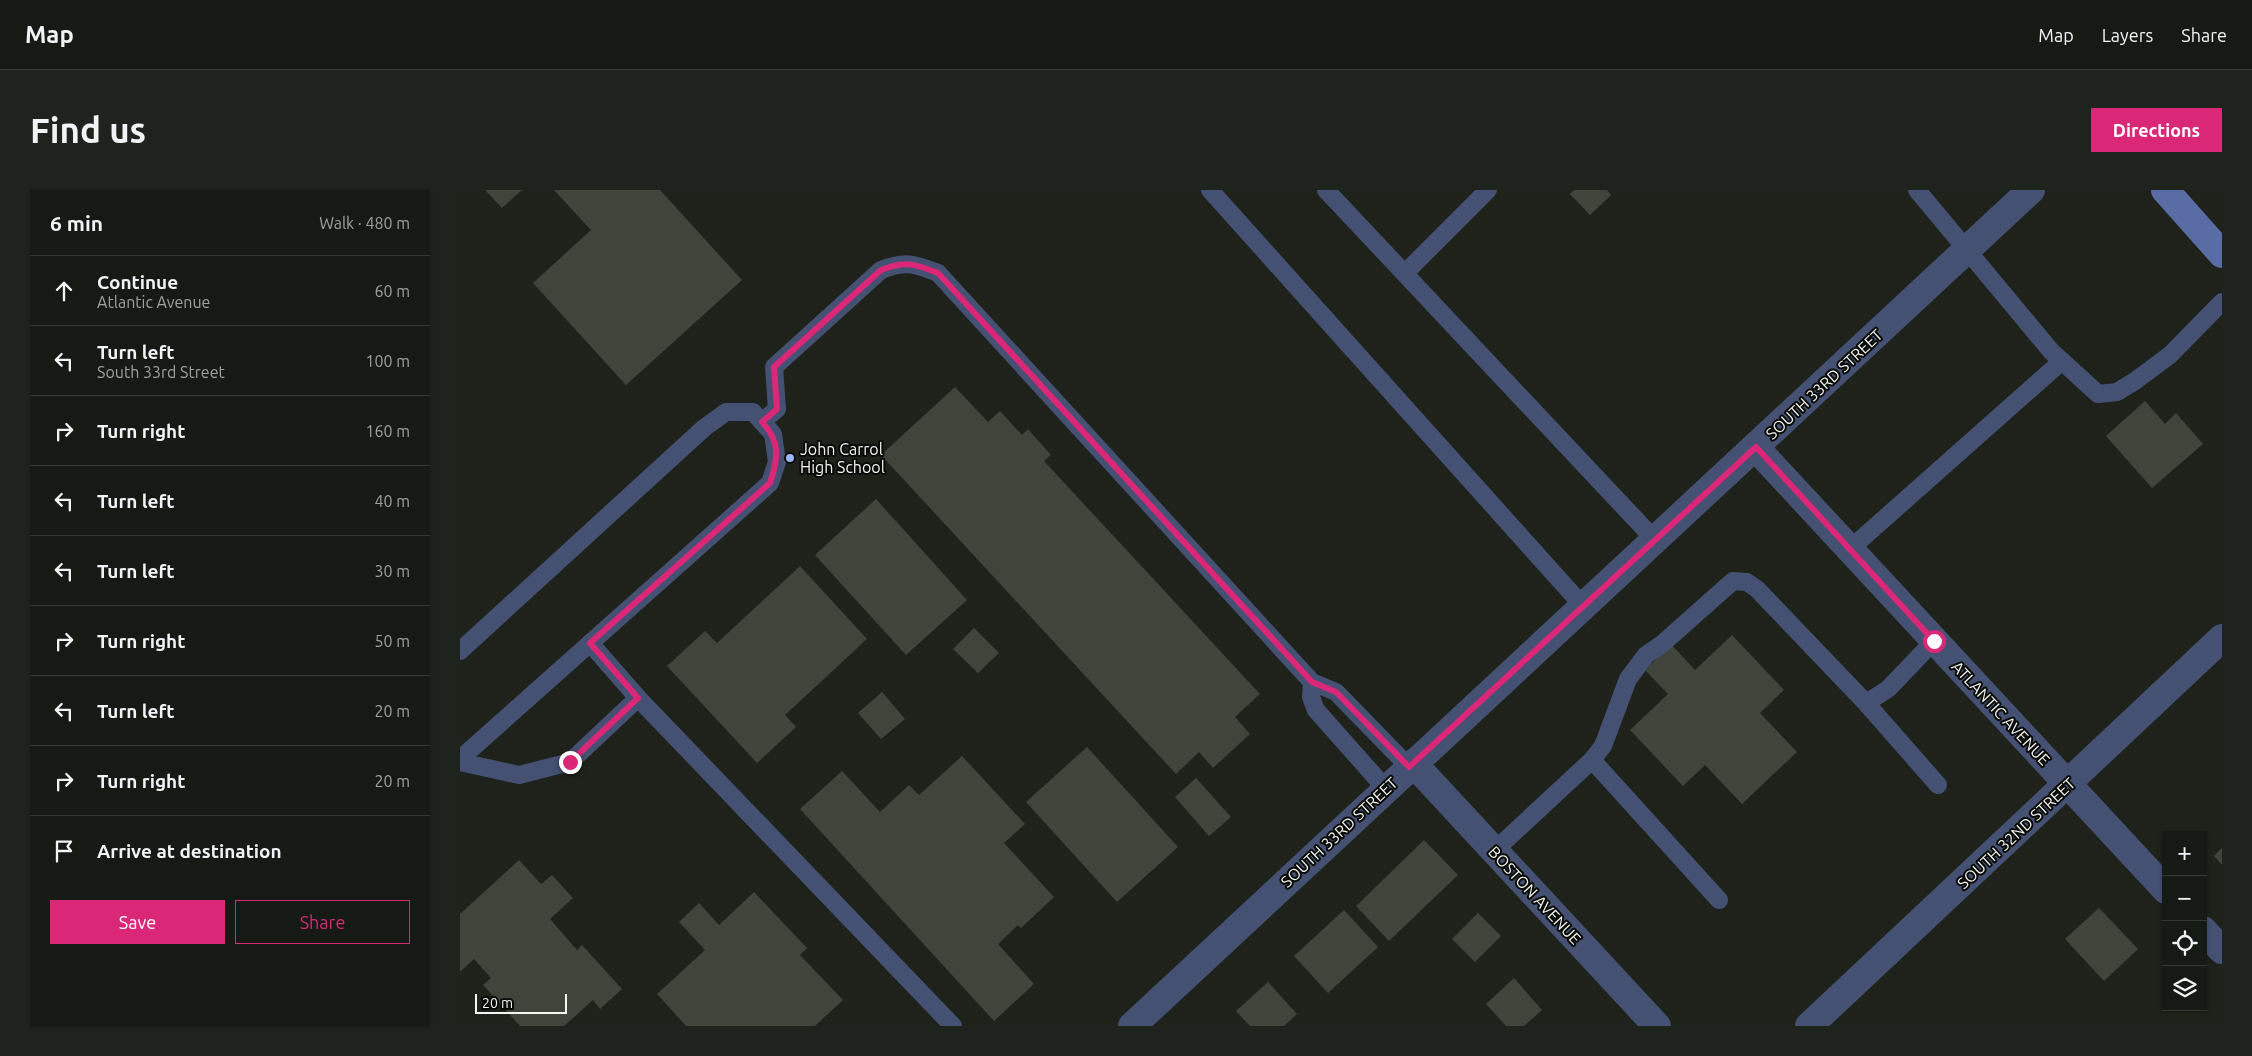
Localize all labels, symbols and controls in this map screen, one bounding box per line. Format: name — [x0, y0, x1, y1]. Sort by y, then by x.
text: Map — [25, 21, 74, 48]
text: Map — [2038, 25, 2074, 45]
text: Layers — [2102, 25, 2153, 45]
text: Share — [2181, 25, 2227, 45]
button: Directions — [2091, 108, 2222, 152]
text: Find us — [30, 110, 146, 150]
text: 6 min — [50, 211, 103, 235]
text: Walk · 480 m — [319, 214, 410, 232]
text: Continue — [97, 271, 178, 293]
icon: ahead — [50, 277, 78, 305]
text: 60 m — [374, 282, 410, 300]
text: Atlantic Avenue — [97, 293, 210, 311]
street label: SOUTH 33RD STREET — [1762, 325, 1886, 443]
text: Turn left — [97, 341, 175, 363]
icon: left — [50, 347, 78, 375]
text: 100 m — [365, 352, 410, 370]
text: South 33rd Street — [97, 363, 225, 381]
icon: right — [50, 417, 78, 445]
text: Turn right — [97, 420, 185, 442]
text: 160 m — [365, 422, 410, 440]
place label: John Carrol High School — [800, 440, 885, 476]
marker: John Carrol High School — [784, 452, 796, 464]
icon: left — [50, 487, 78, 515]
text: Turn left — [97, 490, 175, 512]
text: 40 m — [374, 492, 410, 510]
icon: left — [50, 557, 78, 585]
text: Turn left — [97, 560, 175, 582]
text: 30 m — [374, 562, 410, 580]
icon: right — [50, 627, 78, 655]
text: Turn right — [97, 630, 185, 652]
route start — [1923, 630, 1946, 653]
text: 50 m — [374, 632, 410, 650]
street label: ATLANTIC AVENUE — [1948, 657, 2054, 769]
icon: left — [50, 697, 78, 725]
text: Turn left — [97, 700, 175, 722]
text: 20 m — [374, 702, 410, 720]
route end — [559, 751, 582, 774]
icon: right — [50, 767, 78, 795]
text: Turn right — [97, 770, 185, 792]
text: 20 m — [374, 772, 410, 790]
street label: SOUTH 33RD STREET — [1277, 773, 1401, 891]
street label: SOUTH 32ND STREET — [1954, 774, 2079, 892]
map controls — [2162, 831, 2207, 1011]
button: + — [2162, 831, 2207, 876]
icon: arrive — [50, 837, 78, 865]
text: Arrive at destination — [97, 840, 282, 862]
street label: BOSTON AVENUE — [1485, 842, 1585, 948]
button: − — [2162, 876, 2207, 921]
button: Save — [50, 900, 225, 944]
button: Share — [235, 900, 410, 944]
button: locate — [2162, 921, 2207, 966]
button: layers — [2162, 966, 2207, 1011]
scale bar — [475, 991, 568, 1014]
text: 20 m — [482, 995, 513, 1011]

